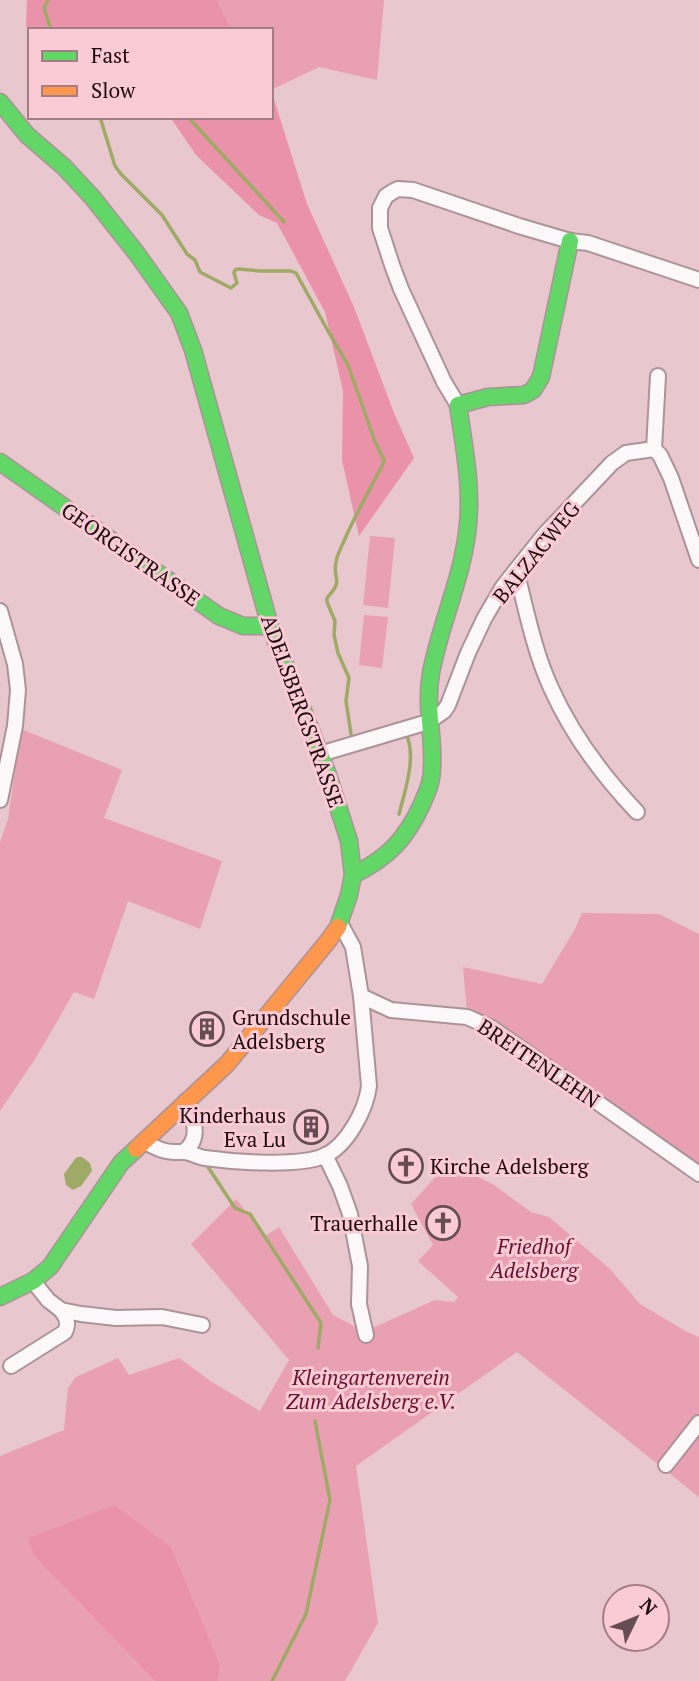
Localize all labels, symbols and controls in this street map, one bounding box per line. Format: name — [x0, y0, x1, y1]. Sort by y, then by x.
legend — [28, 28, 273, 119]
text: Fast — [91, 41, 130, 69]
text: Slow — [91, 76, 136, 104]
street label: BALZACWEG — [486, 495, 586, 609]
street label: GEORGISTRASSE — [56, 496, 206, 612]
street label: ADELSBERGSTRASSE — [255, 611, 351, 811]
place label: Grundschule Adelsberg — [232, 1003, 351, 1055]
building icon: Grundschule Adelsberg — [188, 1010, 226, 1048]
street label: BREITENLEHN — [473, 1012, 605, 1114]
place label: Kinderhaus Eva Lu — [179, 1101, 286, 1153]
building icon: Kinderhaus Eva Lu — [292, 1108, 330, 1146]
church icon: Kirche Adelsberg — [387, 1147, 425, 1185]
place label: Kirche Adelsberg — [430, 1152, 589, 1180]
church icon: Trauerhalle — [424, 1204, 462, 1242]
place label: Trauerhalle — [310, 1209, 418, 1237]
park label: Friedhof Adelsberg — [488, 1232, 580, 1284]
park label: Kleingartenverein Zum Adelsberg e.V. — [286, 1363, 456, 1415]
north arrow — [601, 1583, 671, 1653]
text: N — [635, 1592, 663, 1620]

